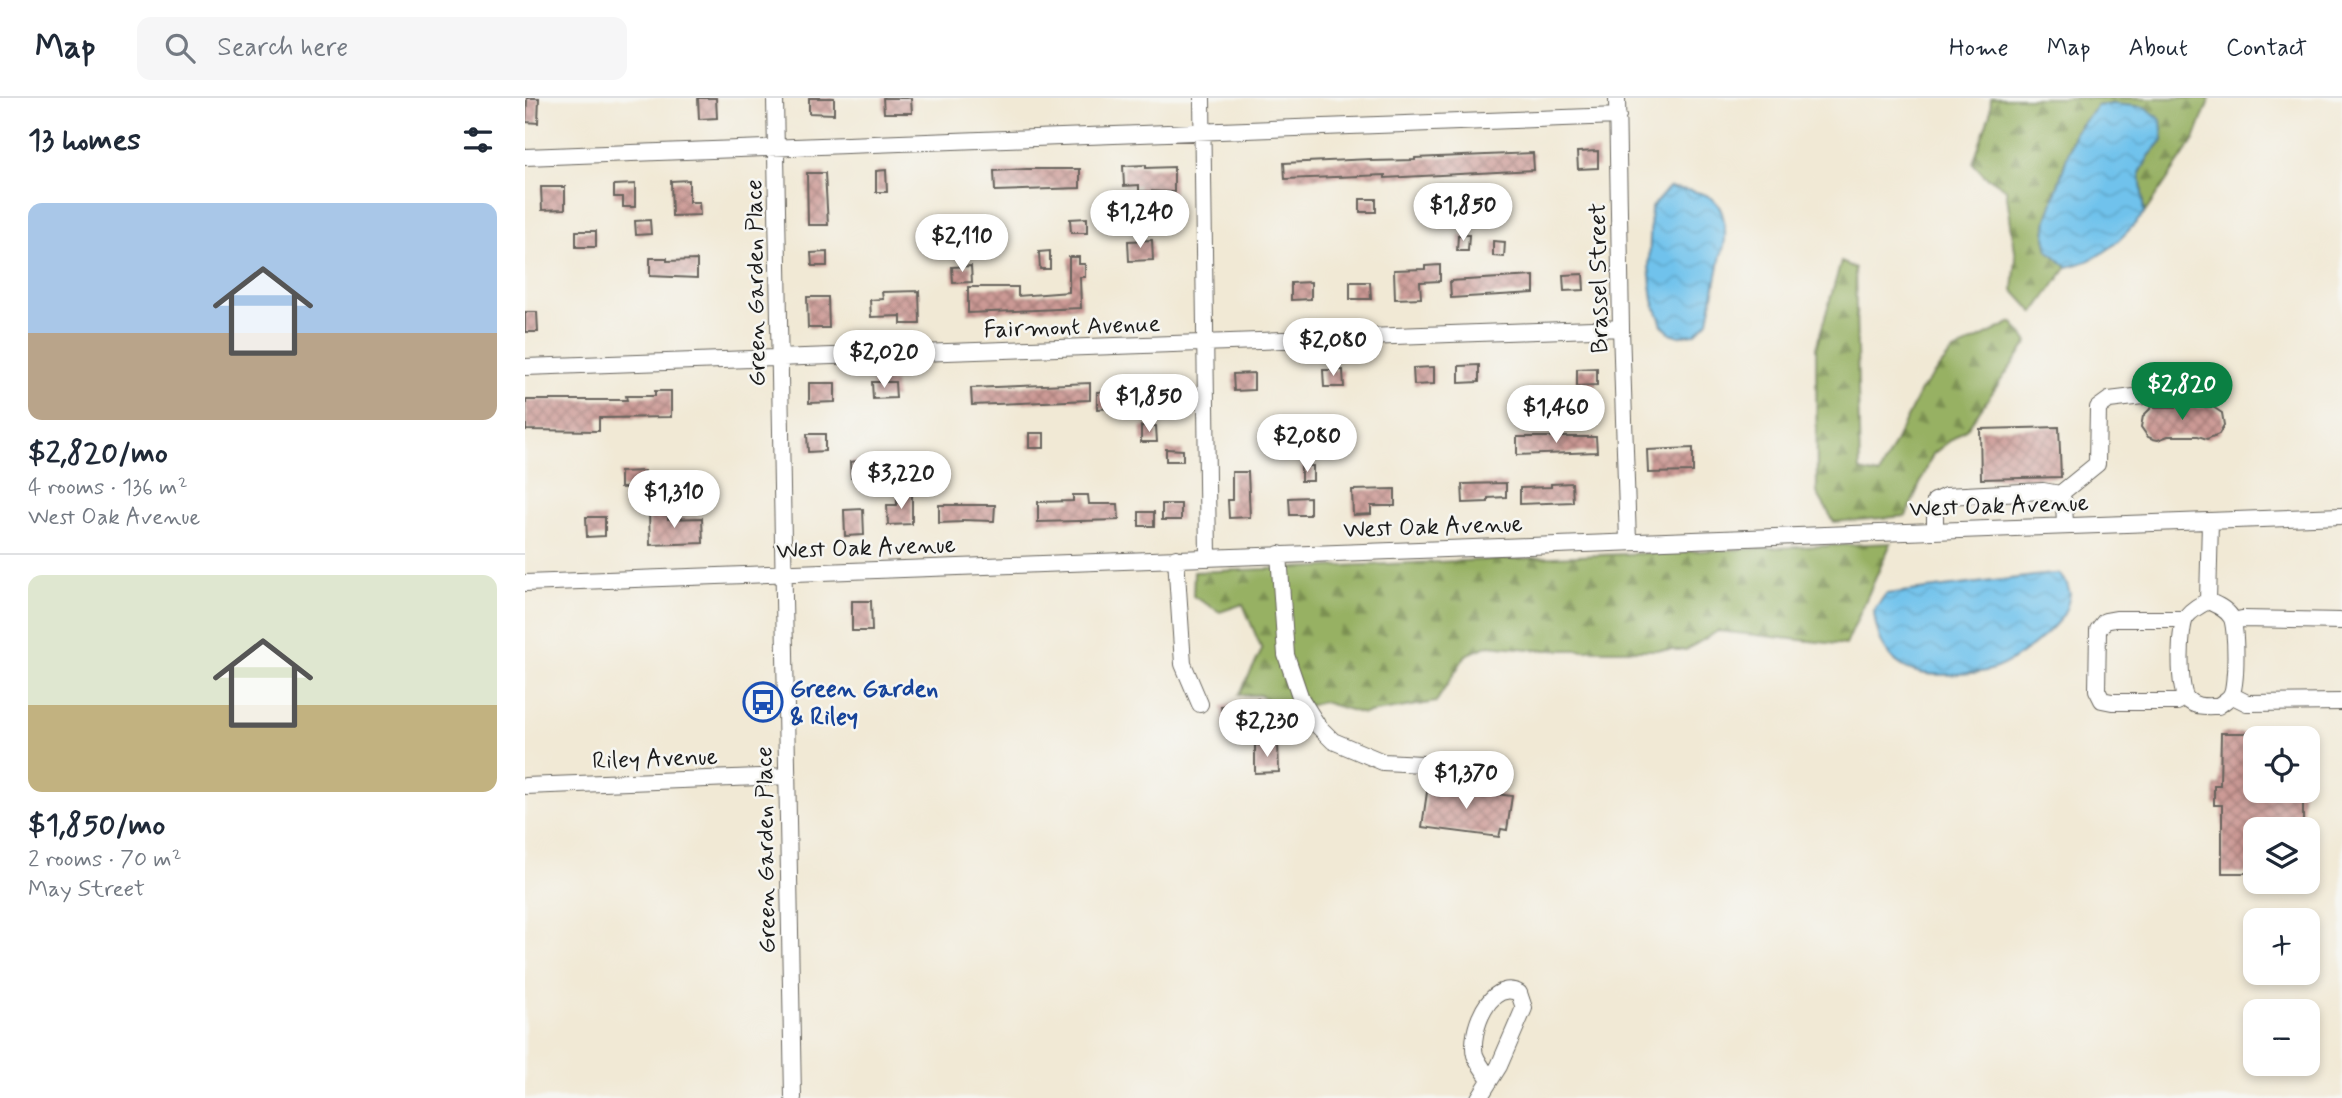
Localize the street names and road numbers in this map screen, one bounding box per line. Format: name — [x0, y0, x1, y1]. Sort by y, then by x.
street label: Green Garden Place — [739, 179, 774, 387]
street label: Brassel Street — [1583, 202, 1616, 354]
street label: Fairmont Avenue — [983, 309, 1161, 346]
street label: West Oak Avenue — [1909, 488, 2089, 525]
street label: West Oak Avenue — [1343, 509, 1523, 546]
street label: West Oak Avenue — [776, 530, 956, 567]
street label: Riley Avenue — [592, 742, 718, 777]
street label: Green Garden Place — [749, 746, 784, 954]

